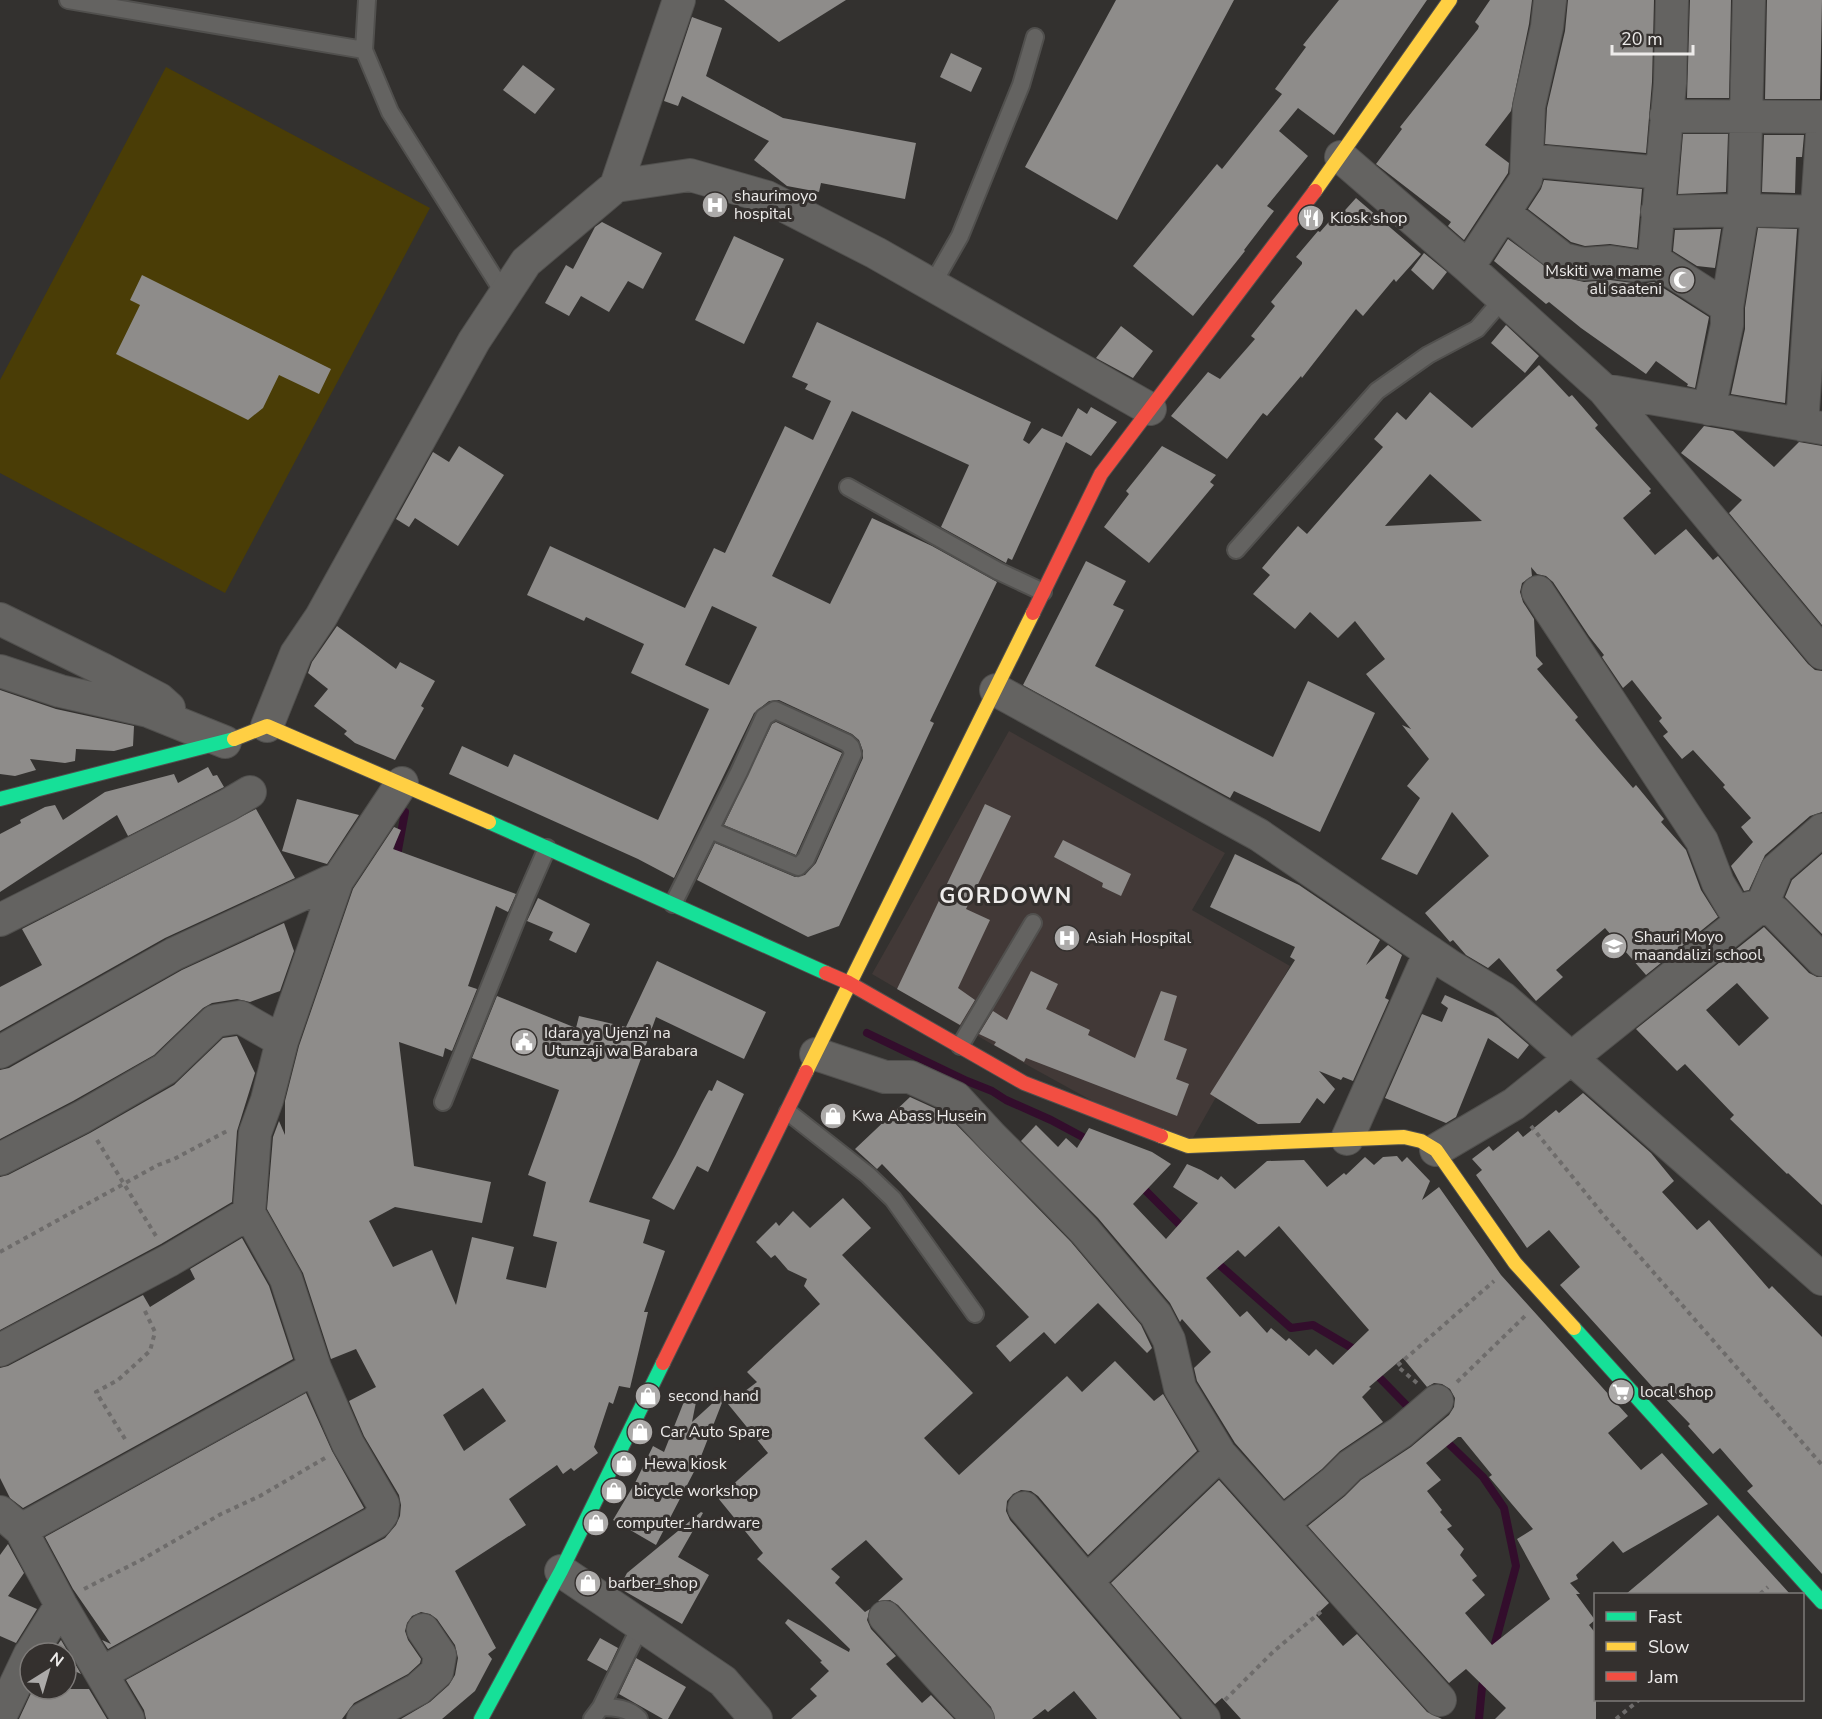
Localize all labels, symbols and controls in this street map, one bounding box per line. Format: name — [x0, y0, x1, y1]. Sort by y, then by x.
scale bar — [1612, 18, 1693, 56]
text: 20 m — [1621, 27, 1663, 51]
place label: shaurimoyo hospital — [734, 185, 817, 225]
hospital icon: shaurimoyo hospital — [700, 190, 730, 220]
restaurant icon: Kiosk shop — [1296, 203, 1326, 233]
place label: Kiosk shop — [1330, 207, 1407, 229]
place label: Mskiti wa mame ali saateni — [1545, 260, 1662, 300]
mosque icon: Mskiti wa mame ali saateni — [1667, 265, 1697, 295]
district label: GORDOWN — [939, 881, 1073, 911]
hospital icon: Asiah Hospital — [1052, 923, 1082, 953]
place label: Shauri Moyo maandalizi school — [1634, 926, 1762, 966]
place label: Asiah Hospital — [1086, 927, 1192, 949]
school or university icon: Shauri Moyo maandalizi school — [1599, 931, 1629, 961]
place label: Idara ya Ujenzi na Utunzaji wa Barabara — [544, 1022, 698, 1062]
public building icon: Idara ya Ujenzi na Utunzaji wa Barabara — [509, 1027, 539, 1057]
shop icon: Kwa Abass Husein — [818, 1101, 848, 1131]
place label: Kwa Abass Husein — [852, 1105, 987, 1127]
supermarket icon: local shop — [1606, 1377, 1636, 1407]
shop icon: second hand — [633, 1381, 663, 1411]
place label: local shop — [1640, 1381, 1713, 1403]
place label: second hand — [668, 1385, 759, 1407]
shop icon: Car Auto Spare — [625, 1417, 655, 1447]
place label: Car Auto Spare — [660, 1421, 770, 1443]
shop icon: Hewa kiosk — [609, 1449, 639, 1479]
place label: Hewa kiosk — [644, 1453, 728, 1475]
shop icon: bicycle workshop — [599, 1476, 629, 1506]
place label: bicycle workshop — [634, 1480, 758, 1502]
shop icon: computer_hardware — [581, 1508, 611, 1538]
place label: computer_hardware — [616, 1512, 760, 1534]
shop icon: barber_shop — [573, 1568, 603, 1598]
place label: barber_shop — [608, 1572, 698, 1594]
legend — [1594, 1593, 1804, 1701]
text: Fast — [1648, 1605, 1683, 1629]
text: Slow — [1648, 1635, 1689, 1659]
north arrow — [18, 1641, 78, 1701]
text: N — [45, 1647, 68, 1672]
text: Jam — [1647, 1665, 1679, 1689]

